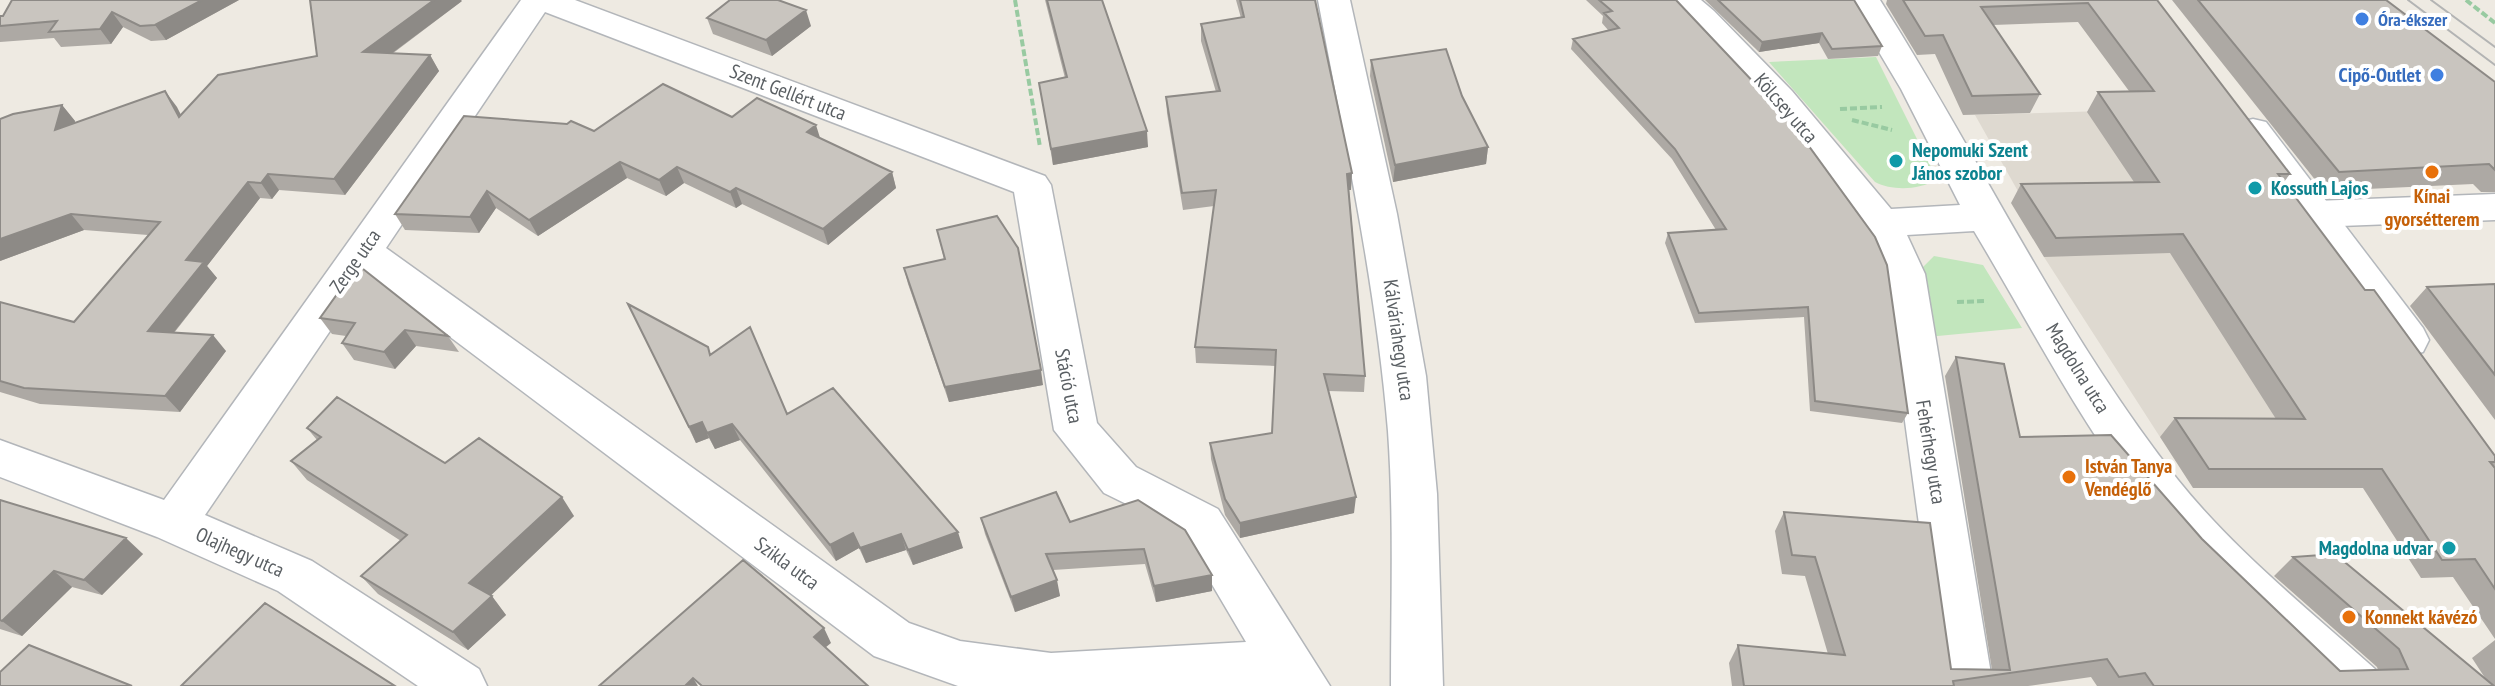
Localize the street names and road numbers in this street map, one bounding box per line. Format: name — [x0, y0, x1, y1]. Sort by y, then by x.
street label: Szent Gellért utca — [726, 58, 850, 126]
street label: Kölcsey utca — [1748, 68, 1824, 148]
street label: Zerge utca — [324, 224, 386, 298]
street label: Kálváriahegy utca — [1378, 278, 1420, 402]
street label: Magdolna utca — [2040, 318, 2116, 418]
street label: Stáció utca — [1049, 346, 1089, 426]
street label: Fehérhegy utca — [1910, 398, 1952, 506]
street label: Olajhegy utca — [192, 521, 288, 583]
street label: Szikla utca — [749, 531, 825, 595]

